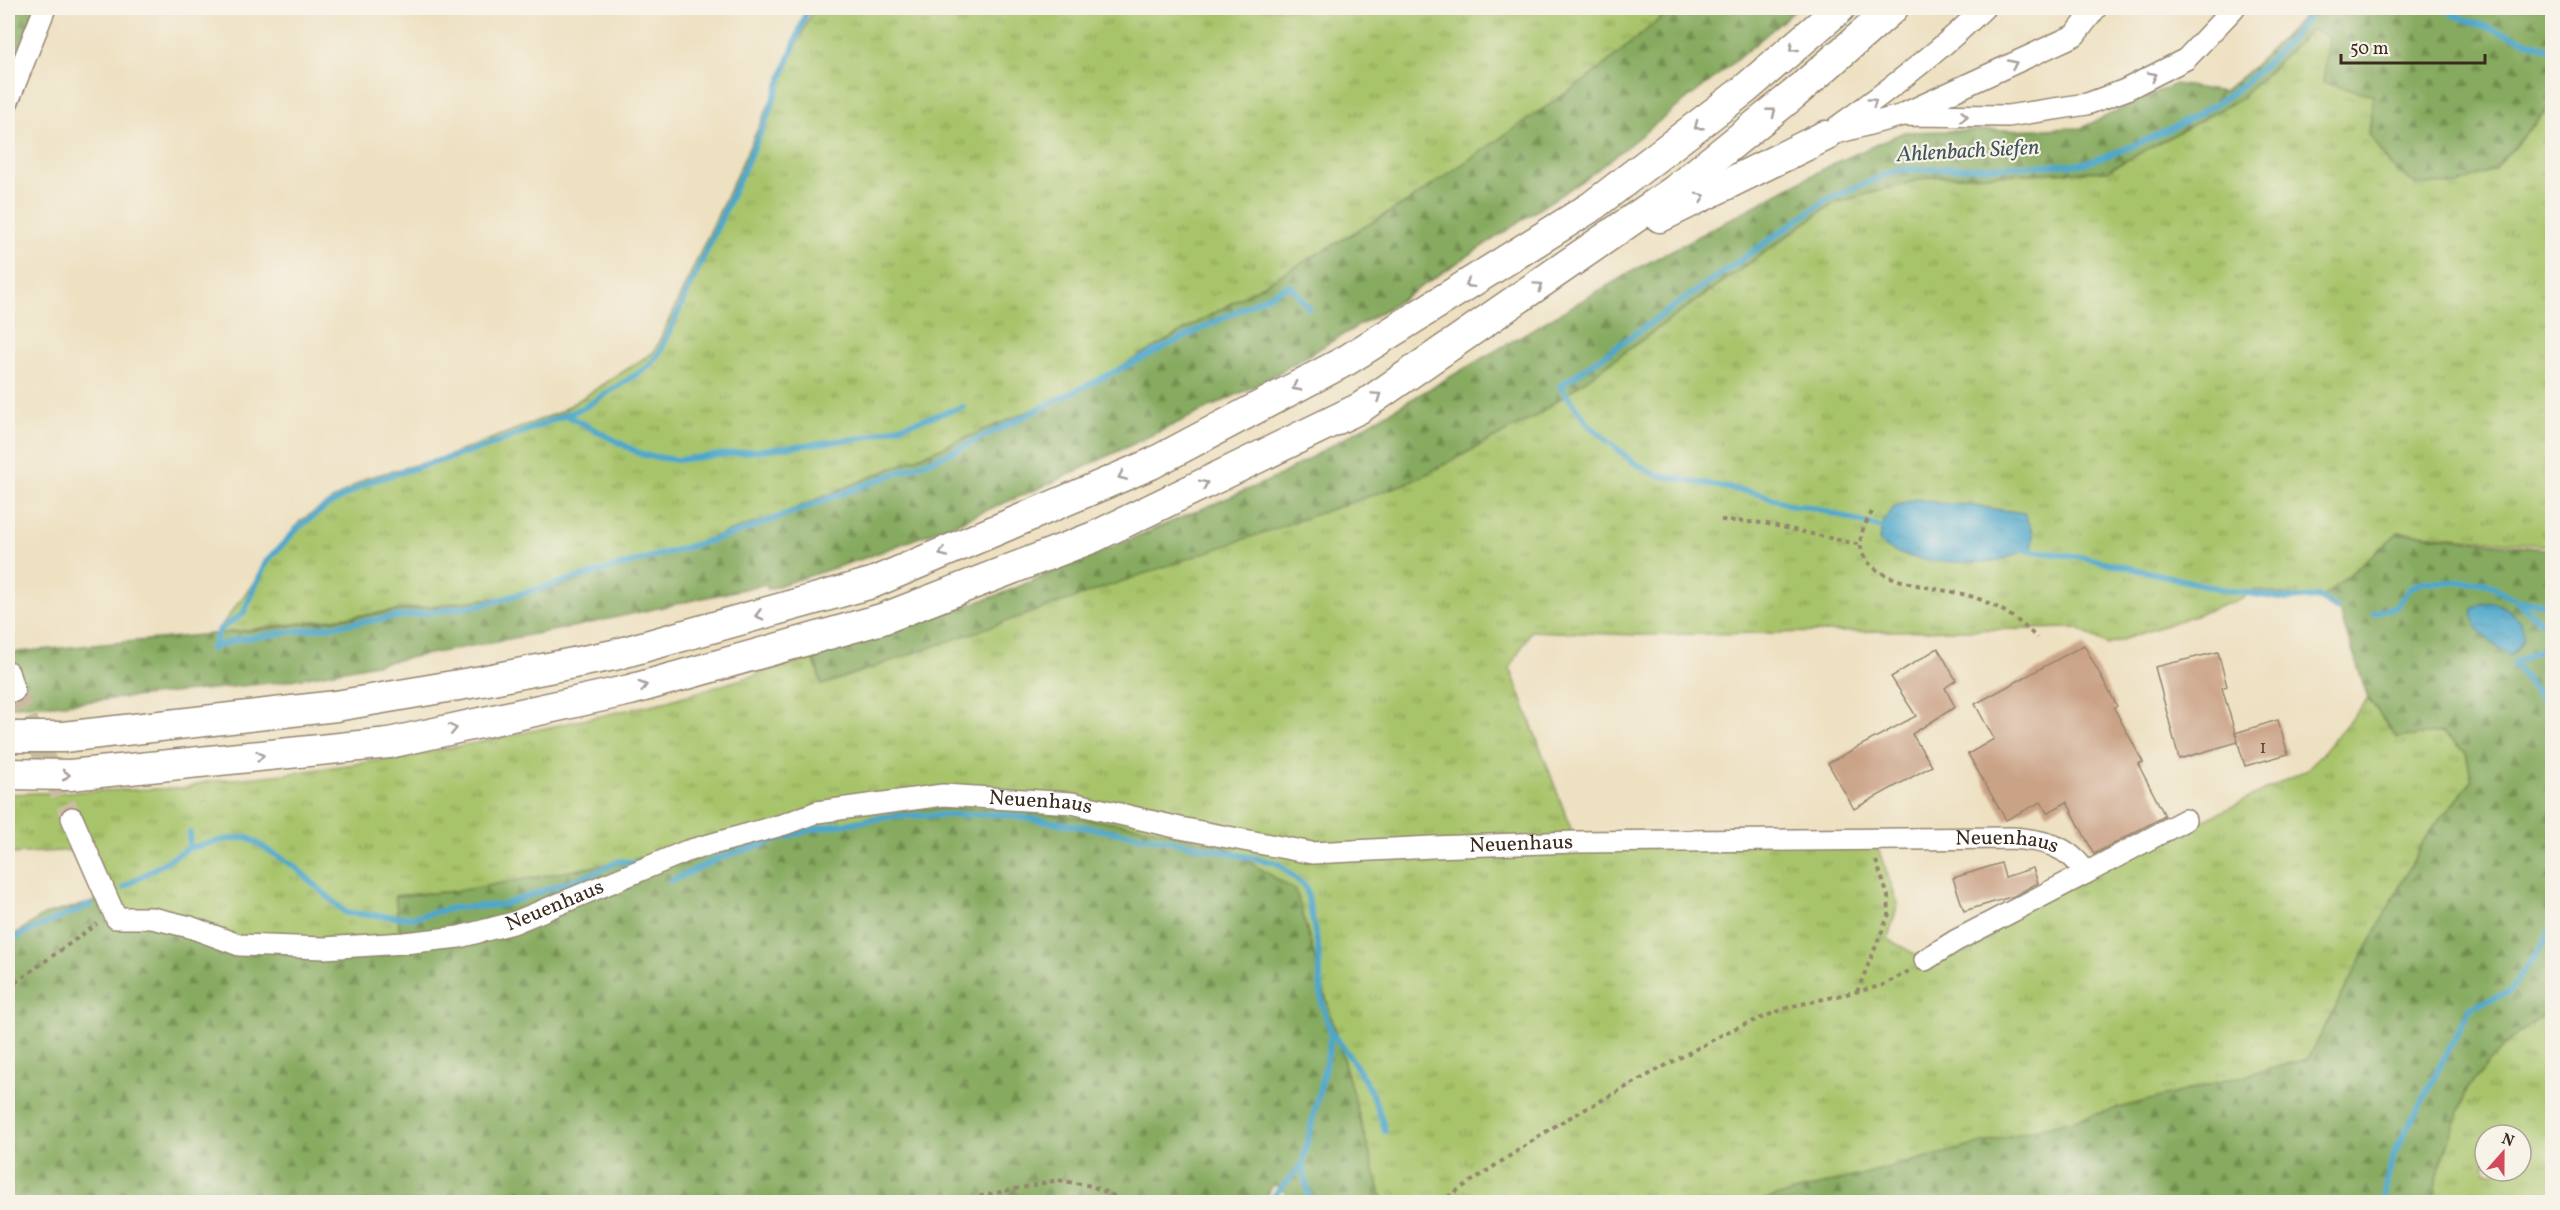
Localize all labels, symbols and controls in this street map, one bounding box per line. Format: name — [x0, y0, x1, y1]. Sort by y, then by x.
scale bar — [2341, 27, 2485, 65]
text: 50 m — [2350, 37, 2389, 62]
one-way arrow — [1789, 41, 1800, 52]
one-way arrow — [2007, 59, 2018, 71]
one-way arrow — [2146, 72, 2157, 83]
one-way arrow — [1866, 98, 1877, 109]
one-way arrow — [1765, 109, 1776, 120]
one-way arrow — [1960, 110, 1969, 122]
one-way arrow — [1694, 118, 1705, 129]
water label: Ahlenbach Siefen — [1895, 133, 2040, 171]
one-way arrow — [1695, 193, 1706, 205]
one-way arrow — [1465, 277, 1475, 289]
one-way arrow — [1532, 282, 1543, 293]
one-way arrow — [1291, 380, 1302, 391]
one-way arrow — [1371, 392, 1382, 403]
one-way arrow — [1118, 469, 1129, 481]
one-way arrow — [1197, 479, 1208, 491]
one-way arrow — [938, 546, 949, 558]
one-way arrow — [754, 608, 764, 620]
one-way arrow — [637, 681, 648, 693]
one-way arrow — [448, 723, 458, 736]
house number: 1 — [2260, 736, 2266, 761]
one-way arrow — [255, 750, 265, 763]
one-way arrow — [61, 769, 70, 781]
street label: Neuenhaus — [988, 783, 1095, 822]
street label: Neuenhaus — [1955, 823, 2063, 861]
street label: Neuenhaus — [1469, 828, 1574, 860]
street label: Neuenhaus — [501, 872, 608, 939]
north arrow — [2473, 1123, 2533, 1183]
text: N — [2498, 1129, 2517, 1153]

